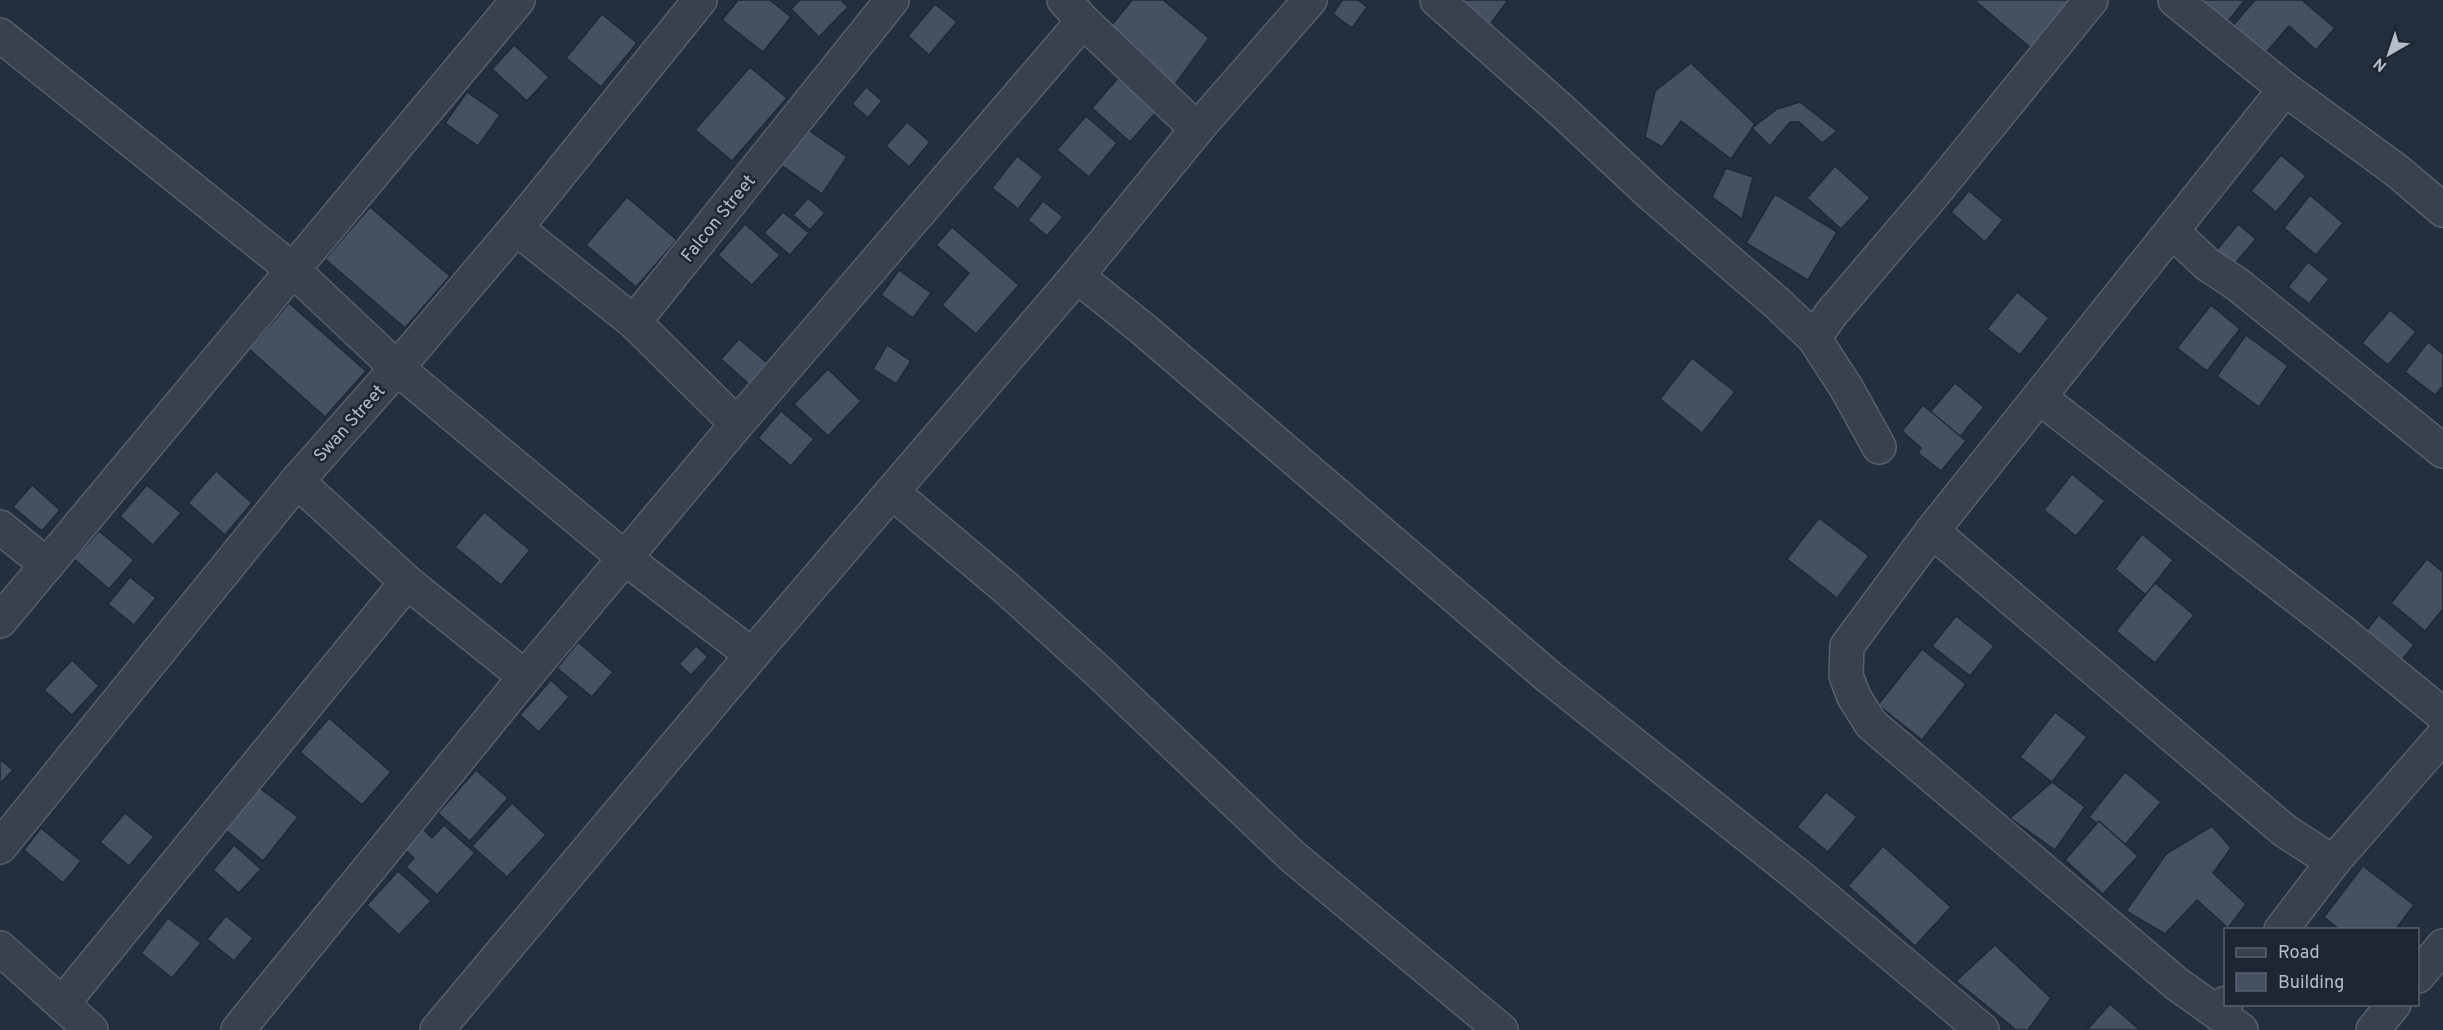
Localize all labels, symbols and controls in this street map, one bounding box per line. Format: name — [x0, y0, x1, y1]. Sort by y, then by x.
north arrow — [2359, 24, 2419, 84]
text: N — [2370, 53, 2392, 75]
street label: Falcon Street — [677, 171, 761, 267]
street label: Swan Street — [309, 380, 391, 468]
legend — [2224, 928, 2419, 1006]
text: Road — [2278, 942, 2320, 965]
text: Building — [2278, 972, 2344, 995]

